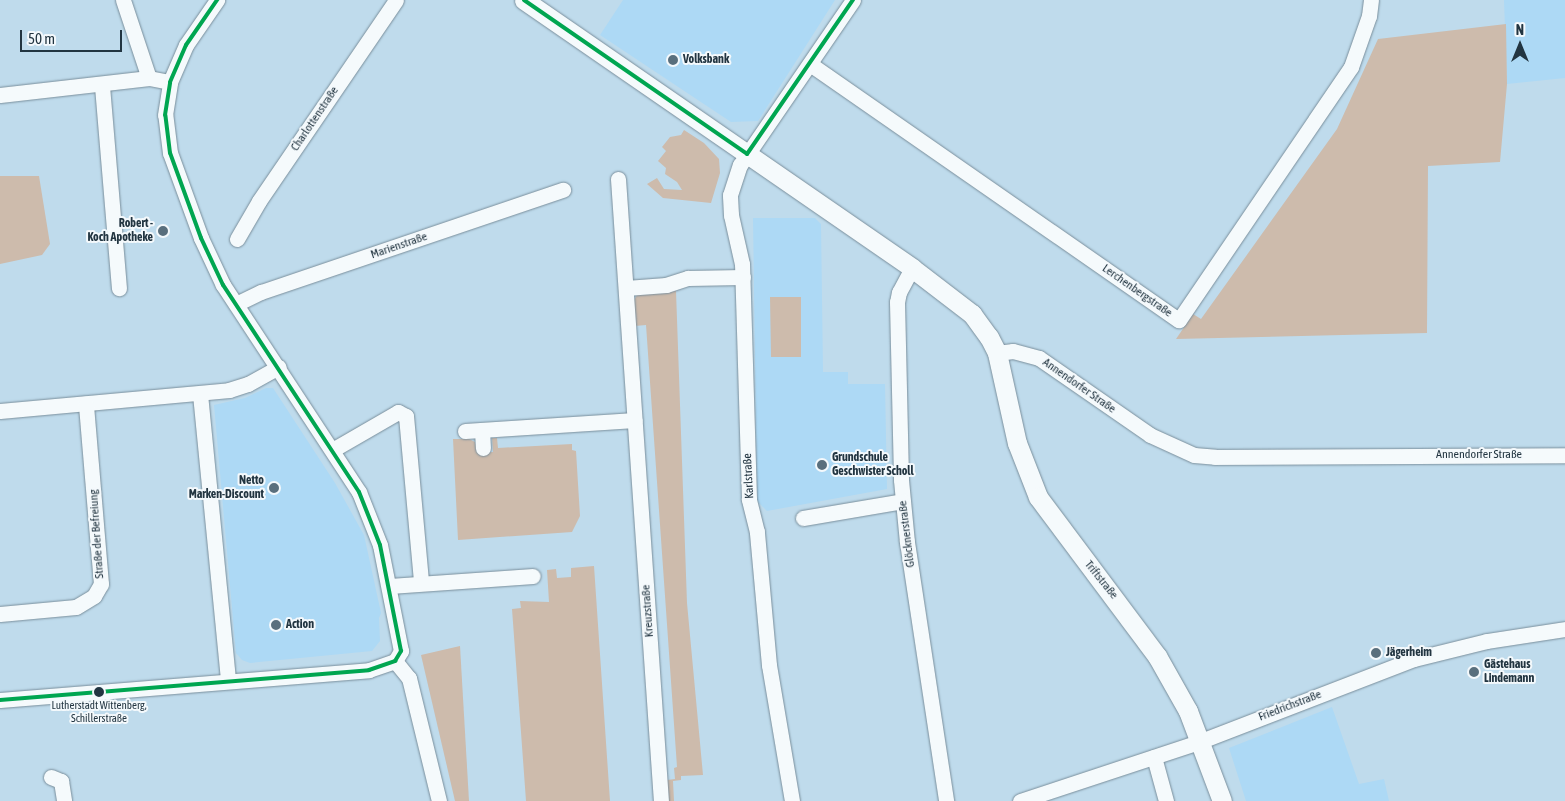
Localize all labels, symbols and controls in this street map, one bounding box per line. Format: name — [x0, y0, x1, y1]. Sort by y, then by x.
scale bar — [22, 20, 125, 52]
north arrow — [1495, 20, 1545, 70]
text: N — [1516, 22, 1524, 38]
text: 50 m — [28, 30, 55, 47]
place label: Volksbank — [683, 53, 729, 67]
marker: Volksbank — [667, 54, 679, 66]
street label: Charlottenstraße — [288, 84, 342, 154]
place label: Robert - Koch Apotheke — [87, 217, 153, 245]
marker: Robert - Koch Apotheke — [157, 225, 169, 237]
street label: Marienstraße — [369, 230, 429, 262]
street label: Lerchenbergstraße — [1099, 262, 1175, 320]
street label: Annendorfer Straße — [1040, 355, 1118, 417]
street label: Annendorfer Straße — [1436, 448, 1522, 462]
place label: Grundschule Geschwister Scholl — [832, 451, 914, 479]
street label: Karlstraße — [741, 453, 757, 499]
marker: Grundschule Geschwister Scholl — [816, 459, 828, 471]
place label: Netto Marken-Discount — [189, 474, 264, 502]
marker: Netto Marken-Discount — [268, 482, 280, 494]
street label: Straße der Befreiung — [87, 489, 107, 579]
street label: Glöcknerstraße — [896, 500, 918, 568]
street label: Triftstraße — [1081, 558, 1121, 602]
street label: Kreuzstraße — [639, 584, 657, 638]
place label: Action — [286, 618, 314, 632]
marker: Action — [270, 619, 282, 631]
place label: Jägerheim — [1386, 646, 1432, 660]
marker: Jägerheim — [1370, 647, 1382, 659]
place label: Gästehaus Lindemann — [1484, 658, 1534, 686]
marker: Gästehaus Lindemann — [1468, 666, 1480, 678]
marker: Lutherstadt Wittenberg, Schillerstraße — [94, 687, 104, 697]
street label: Friedrichstraße — [1257, 687, 1323, 725]
place label: Lutherstadt Wittenberg, Schillerstraße — [51, 699, 147, 725]

